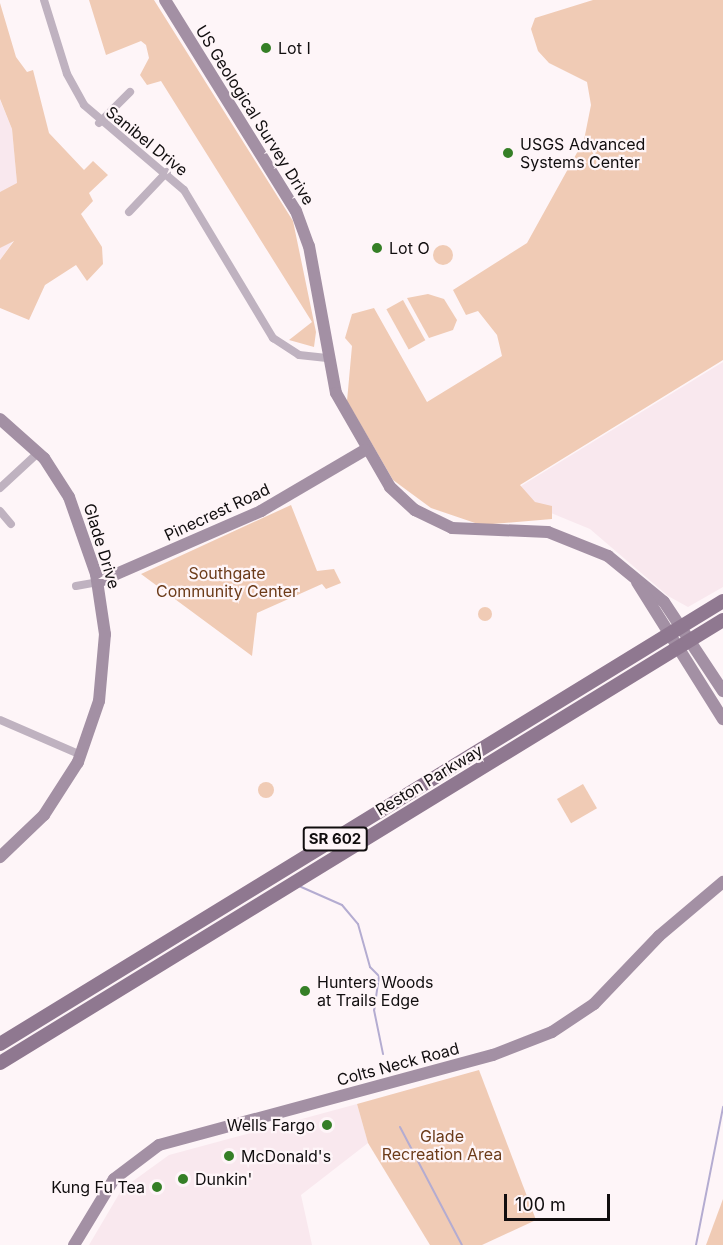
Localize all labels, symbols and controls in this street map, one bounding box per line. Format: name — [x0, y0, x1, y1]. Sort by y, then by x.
street label: US Geological Survey Drive — [192, 22, 318, 208]
place label: Lot I — [278, 38, 311, 58]
marker: Lot I — [259, 41, 273, 55]
street label: Sanibel Drive — [102, 102, 192, 180]
place label: USGS Advanced Systems Center — [520, 134, 645, 172]
marker: USGS Advanced Systems Center — [501, 146, 515, 160]
place label: Lot O — [389, 238, 430, 258]
marker: Lot O — [370, 241, 384, 255]
street label: Pinecrest Road — [161, 479, 273, 545]
street label: Glade Drive — [80, 501, 124, 591]
park label: Southgate Community Center — [156, 563, 298, 601]
street label: Reston Parkway — [372, 740, 486, 820]
road number: SR 602 — [302, 827, 368, 851]
place label: Hunters Woods at Trails Edge — [317, 972, 434, 1010]
marker: Hunters Woods at Trails Edge — [298, 984, 312, 998]
street label: Colts Neck Road — [335, 1038, 461, 1090]
place label: Wells Fargo — [227, 1115, 315, 1135]
marker: Wells Fargo — [320, 1118, 334, 1132]
park label: Glade Recreation Area — [382, 1126, 502, 1164]
place label: McDonald's — [241, 1146, 331, 1166]
marker: McDonald's — [222, 1149, 236, 1163]
place label: Dunkin' — [195, 1169, 252, 1189]
marker: Dunkin' — [176, 1172, 190, 1186]
place label: Kung Fu Tea — [51, 1177, 145, 1197]
marker: Kung Fu Tea — [150, 1180, 164, 1194]
scale bar — [507, 1182, 614, 1220]
text: 100 m — [515, 1194, 566, 1215]

